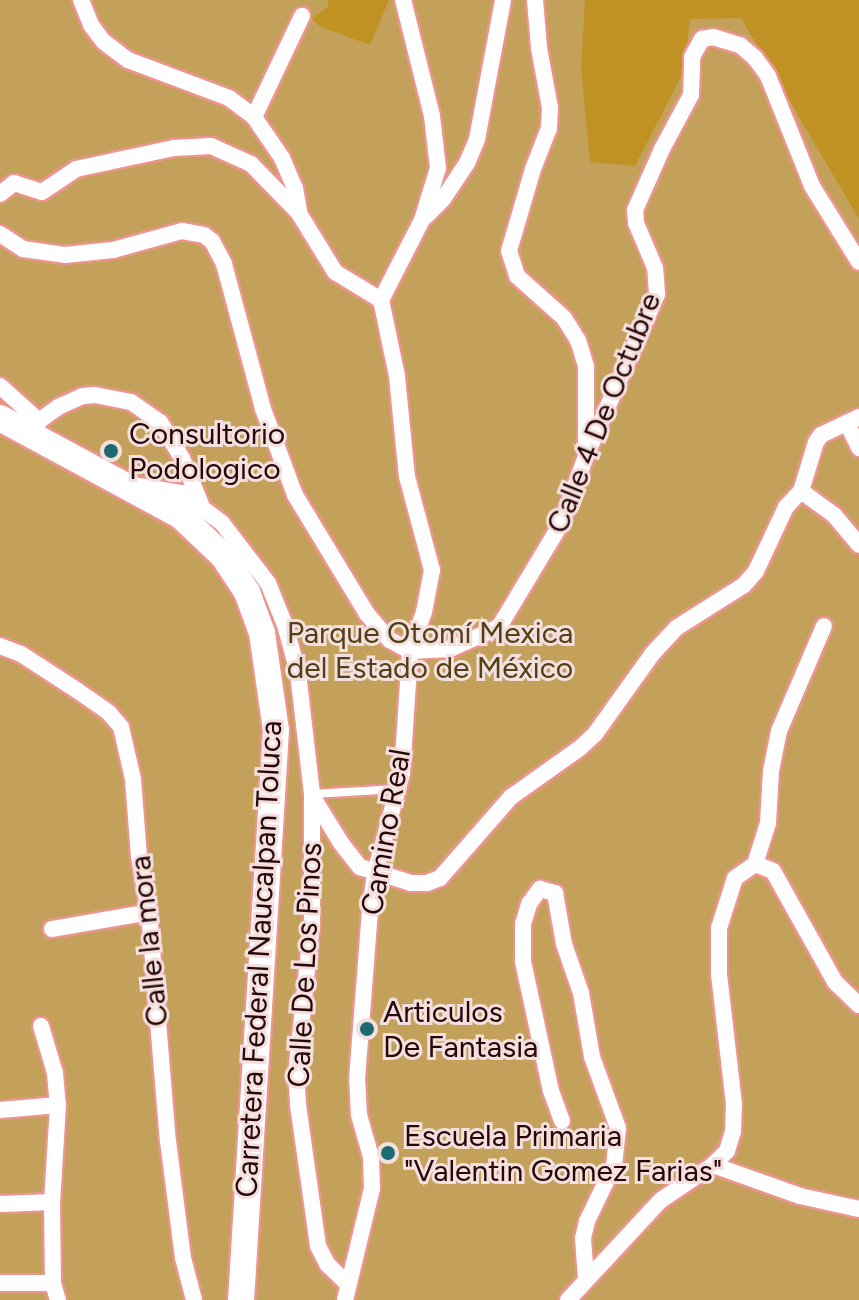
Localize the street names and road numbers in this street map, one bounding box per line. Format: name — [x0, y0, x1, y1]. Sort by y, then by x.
street label: Calle 4 De Octubre — [539, 288, 669, 538]
street label: Carretera Federal Naucalpan Toluca — [229, 720, 289, 1198]
street label: Camino Real — [354, 746, 418, 918]
street label: Calle De Los Pinos — [281, 842, 329, 1088]
street label: Calle la mora — [122, 854, 176, 1028]

